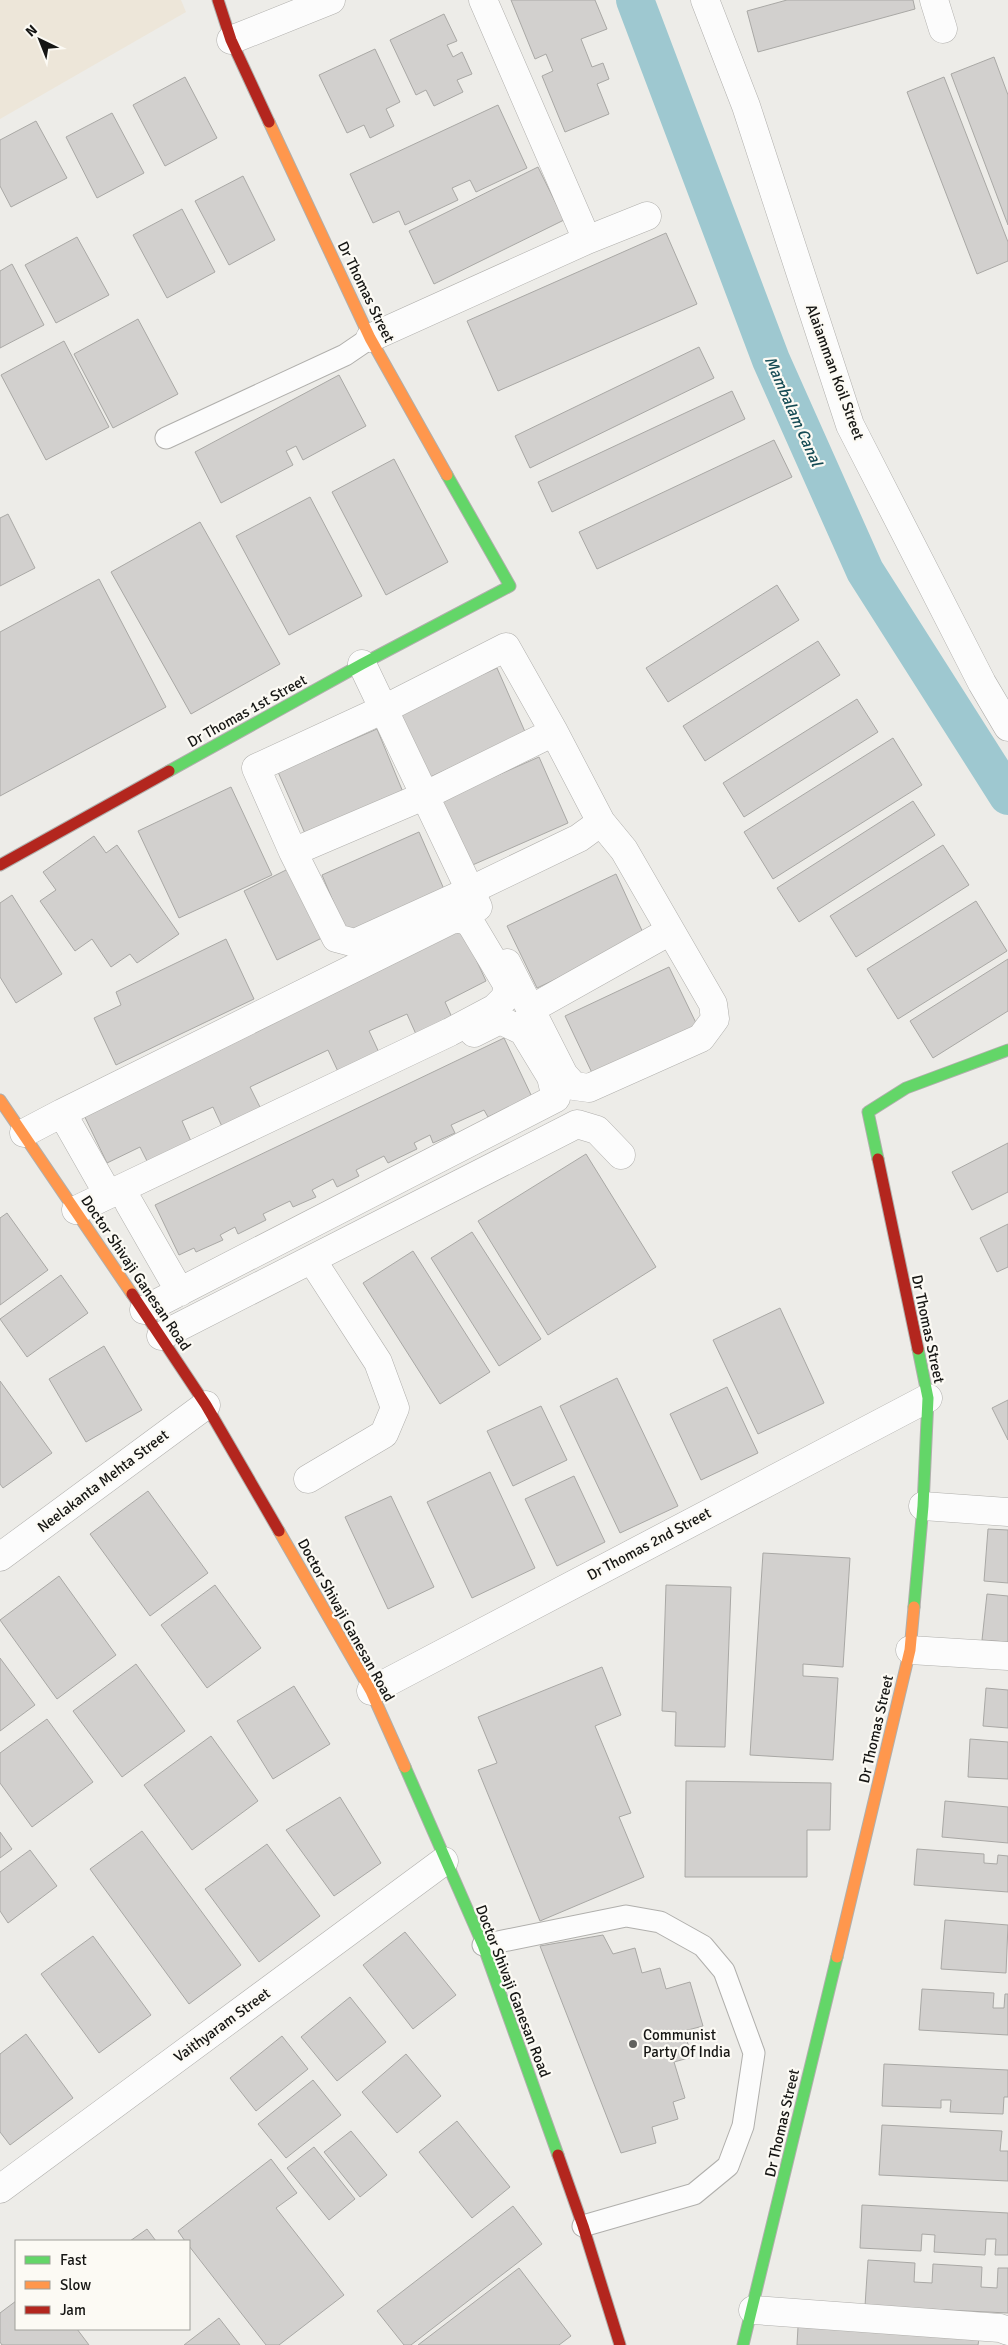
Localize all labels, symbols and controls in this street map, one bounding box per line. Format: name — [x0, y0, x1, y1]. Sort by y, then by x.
north arrow — [15, 15, 65, 65]
text: N — [22, 21, 41, 40]
street label: Dr Thomas Street — [334, 238, 398, 346]
street label: Alaiamman Koil Street — [802, 302, 868, 442]
water label: Mambalam Canal — [760, 353, 827, 471]
street label: Dr Thomas 1st Street — [184, 671, 310, 751]
street label: Doctor Shivaji Ganesan Road — [77, 1192, 195, 1354]
street label: Dr Thomas Street — [908, 1273, 948, 1385]
street label: Neelakanta Mehta Street — [34, 1426, 172, 1536]
street label: Dr Thomas 2nd Street — [584, 1504, 714, 1584]
street label: Doctor Shivaji Ganesan Road — [294, 1535, 398, 1705]
street label: Dr Thomas Street — [855, 1673, 897, 1785]
street label: Doctor Shivaji Ganesan Road — [472, 1902, 554, 2080]
street label: Vaithyaram Street — [170, 1984, 274, 2066]
place label: Communist Party Of India — [643, 2026, 731, 2061]
marker: Communist Party Of India — [627, 2038, 639, 2050]
street label: Dr Thomas Street — [761, 2067, 803, 2179]
legend — [15, 2240, 190, 2330]
text: Fast — [60, 2251, 87, 2269]
text: Slow — [60, 2276, 91, 2294]
text: Jam — [60, 2301, 86, 2319]

